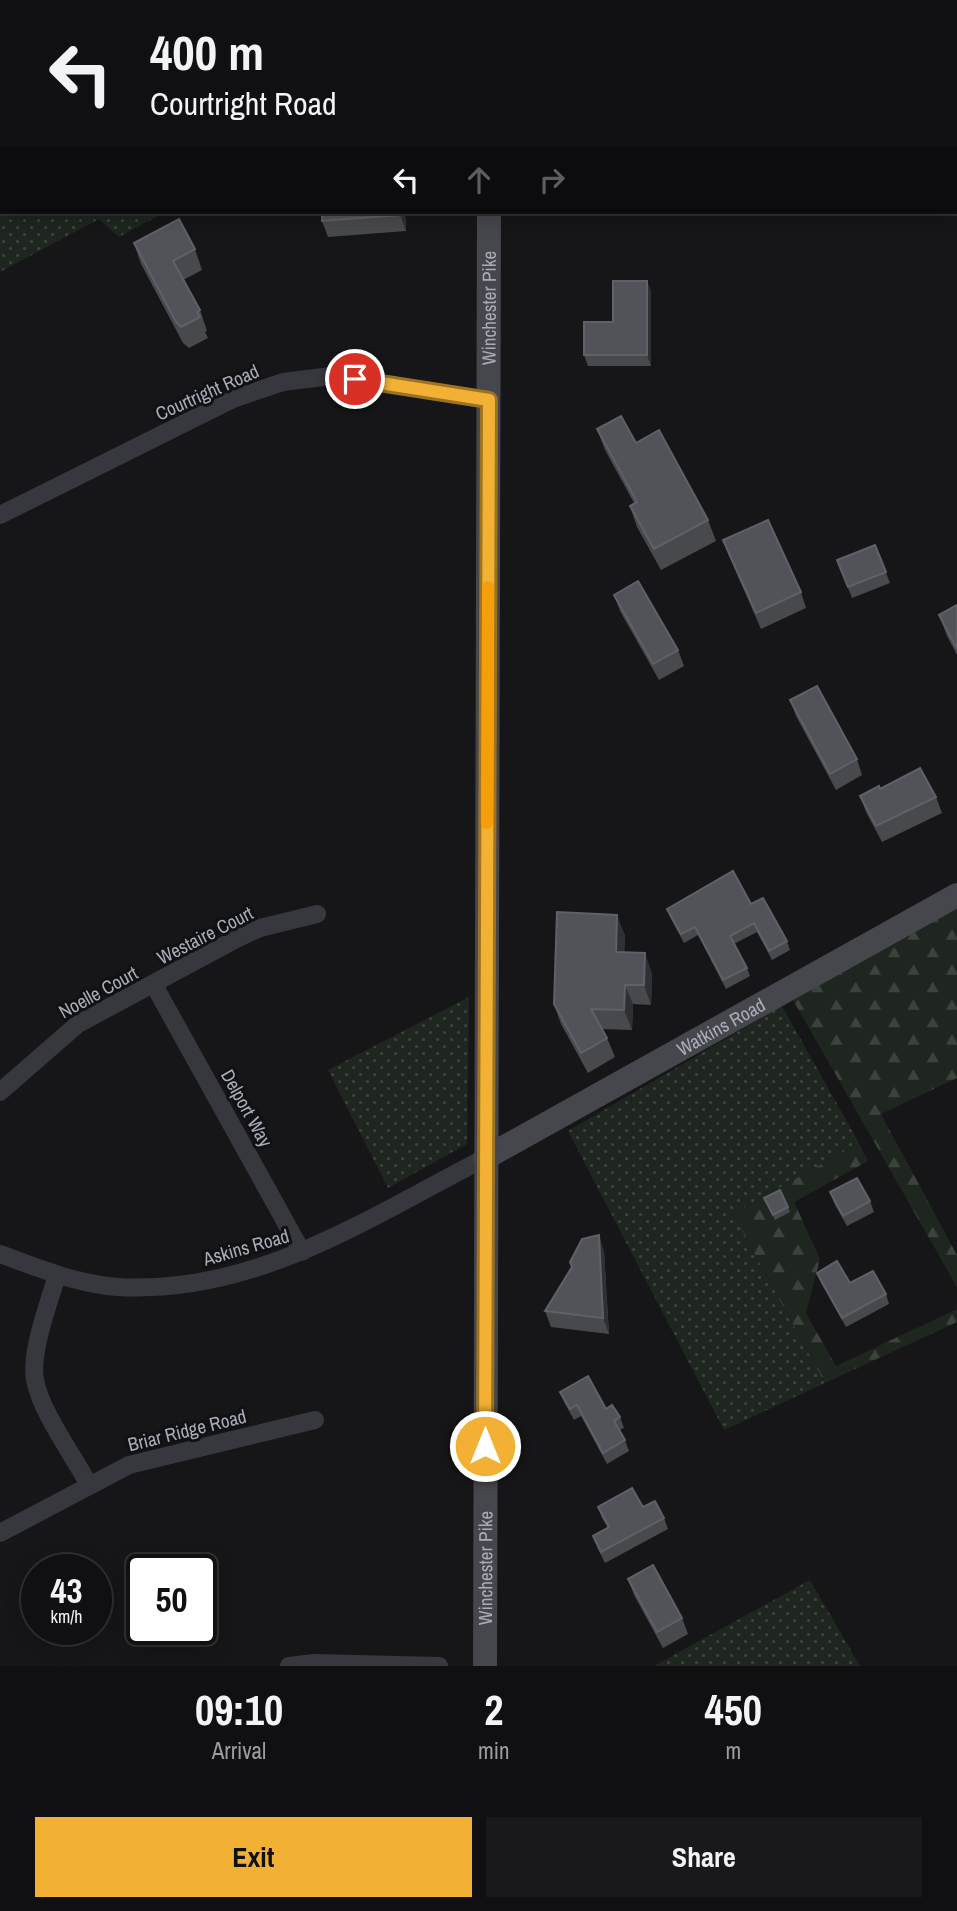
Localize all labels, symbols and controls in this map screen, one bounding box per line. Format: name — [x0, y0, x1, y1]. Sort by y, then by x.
text: 400 m — [150, 19, 264, 85]
icon: left — [35, 28, 126, 119]
text: Courtright Road — [150, 82, 337, 125]
icon: left — [387, 161, 425, 199]
icon: ahead — [460, 161, 498, 199]
icon: right — [533, 161, 571, 199]
street label: Winchester Pike — [476, 251, 502, 365]
pin — [325, 349, 385, 409]
street label: Courtright Road — [151, 358, 263, 426]
icon: arrive — [336, 360, 374, 398]
street label: Westaire Court — [153, 899, 258, 970]
street label: Noelle Court — [54, 959, 143, 1024]
street label: Watkins Road — [672, 992, 770, 1062]
street label: Delport Way — [215, 1064, 279, 1152]
street label: Askins Road — [199, 1222, 292, 1272]
street label: Briar Ridge Road — [125, 1403, 249, 1457]
position arrow — [448, 1409, 522, 1483]
street label: Winchester Pike — [472, 1511, 498, 1625]
speed limit sign: 50 — [126, 1554, 217, 1645]
text: 43 — [51, 1567, 82, 1614]
text: km/h — [51, 1604, 83, 1629]
text: 09:10 — [195, 1682, 283, 1738]
text: 2 — [484, 1682, 503, 1738]
text: 450 — [705, 1682, 762, 1738]
text: Arrival — [212, 1735, 266, 1766]
text: min — [478, 1735, 510, 1766]
text: m — [725, 1735, 741, 1766]
button: Exit — [35, 1817, 472, 1897]
button: Share — [486, 1817, 922, 1897]

